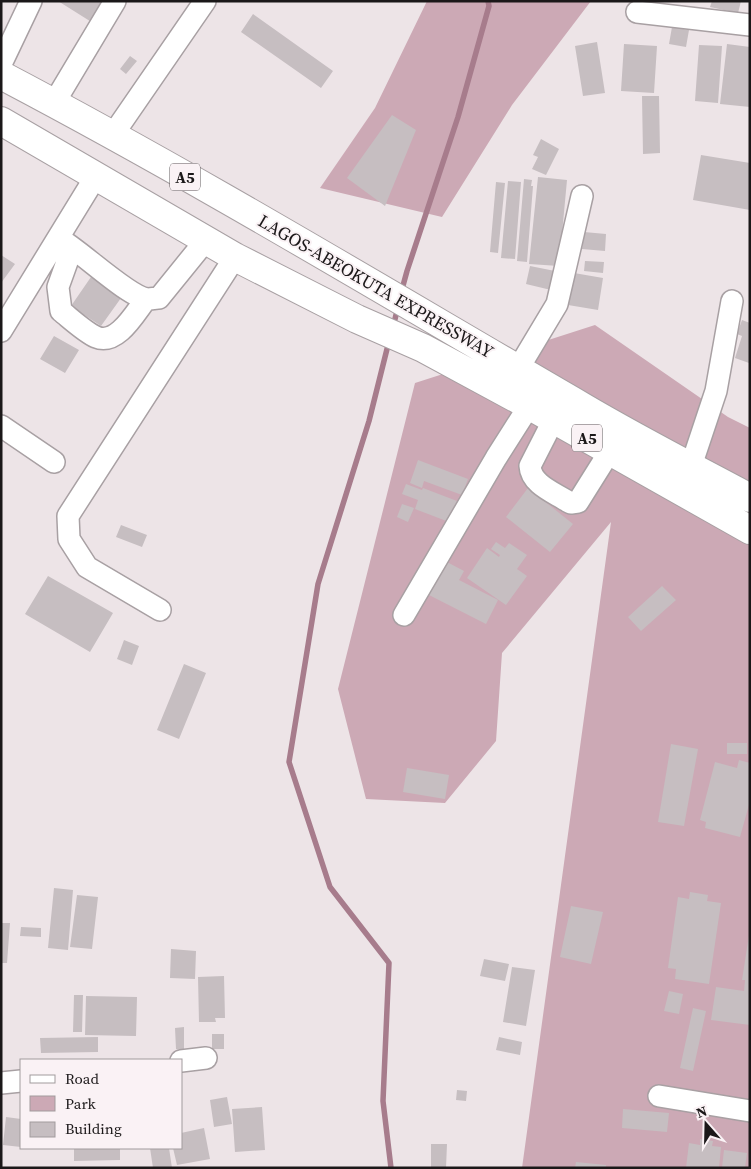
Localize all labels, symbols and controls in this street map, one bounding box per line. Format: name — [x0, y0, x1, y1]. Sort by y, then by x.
road number: A5 — [170, 163, 200, 190]
street label: LAGOS-ABEOKUTA EXPRESSWAY — [254, 208, 499, 364]
road number: A5 — [572, 424, 602, 452]
legend — [20, 1059, 182, 1149]
text: Road — [65, 1068, 99, 1089]
text: Park — [65, 1093, 97, 1114]
north arrow — [681, 1099, 731, 1149]
text: N — [693, 1101, 710, 1123]
text: Building — [65, 1118, 122, 1139]

